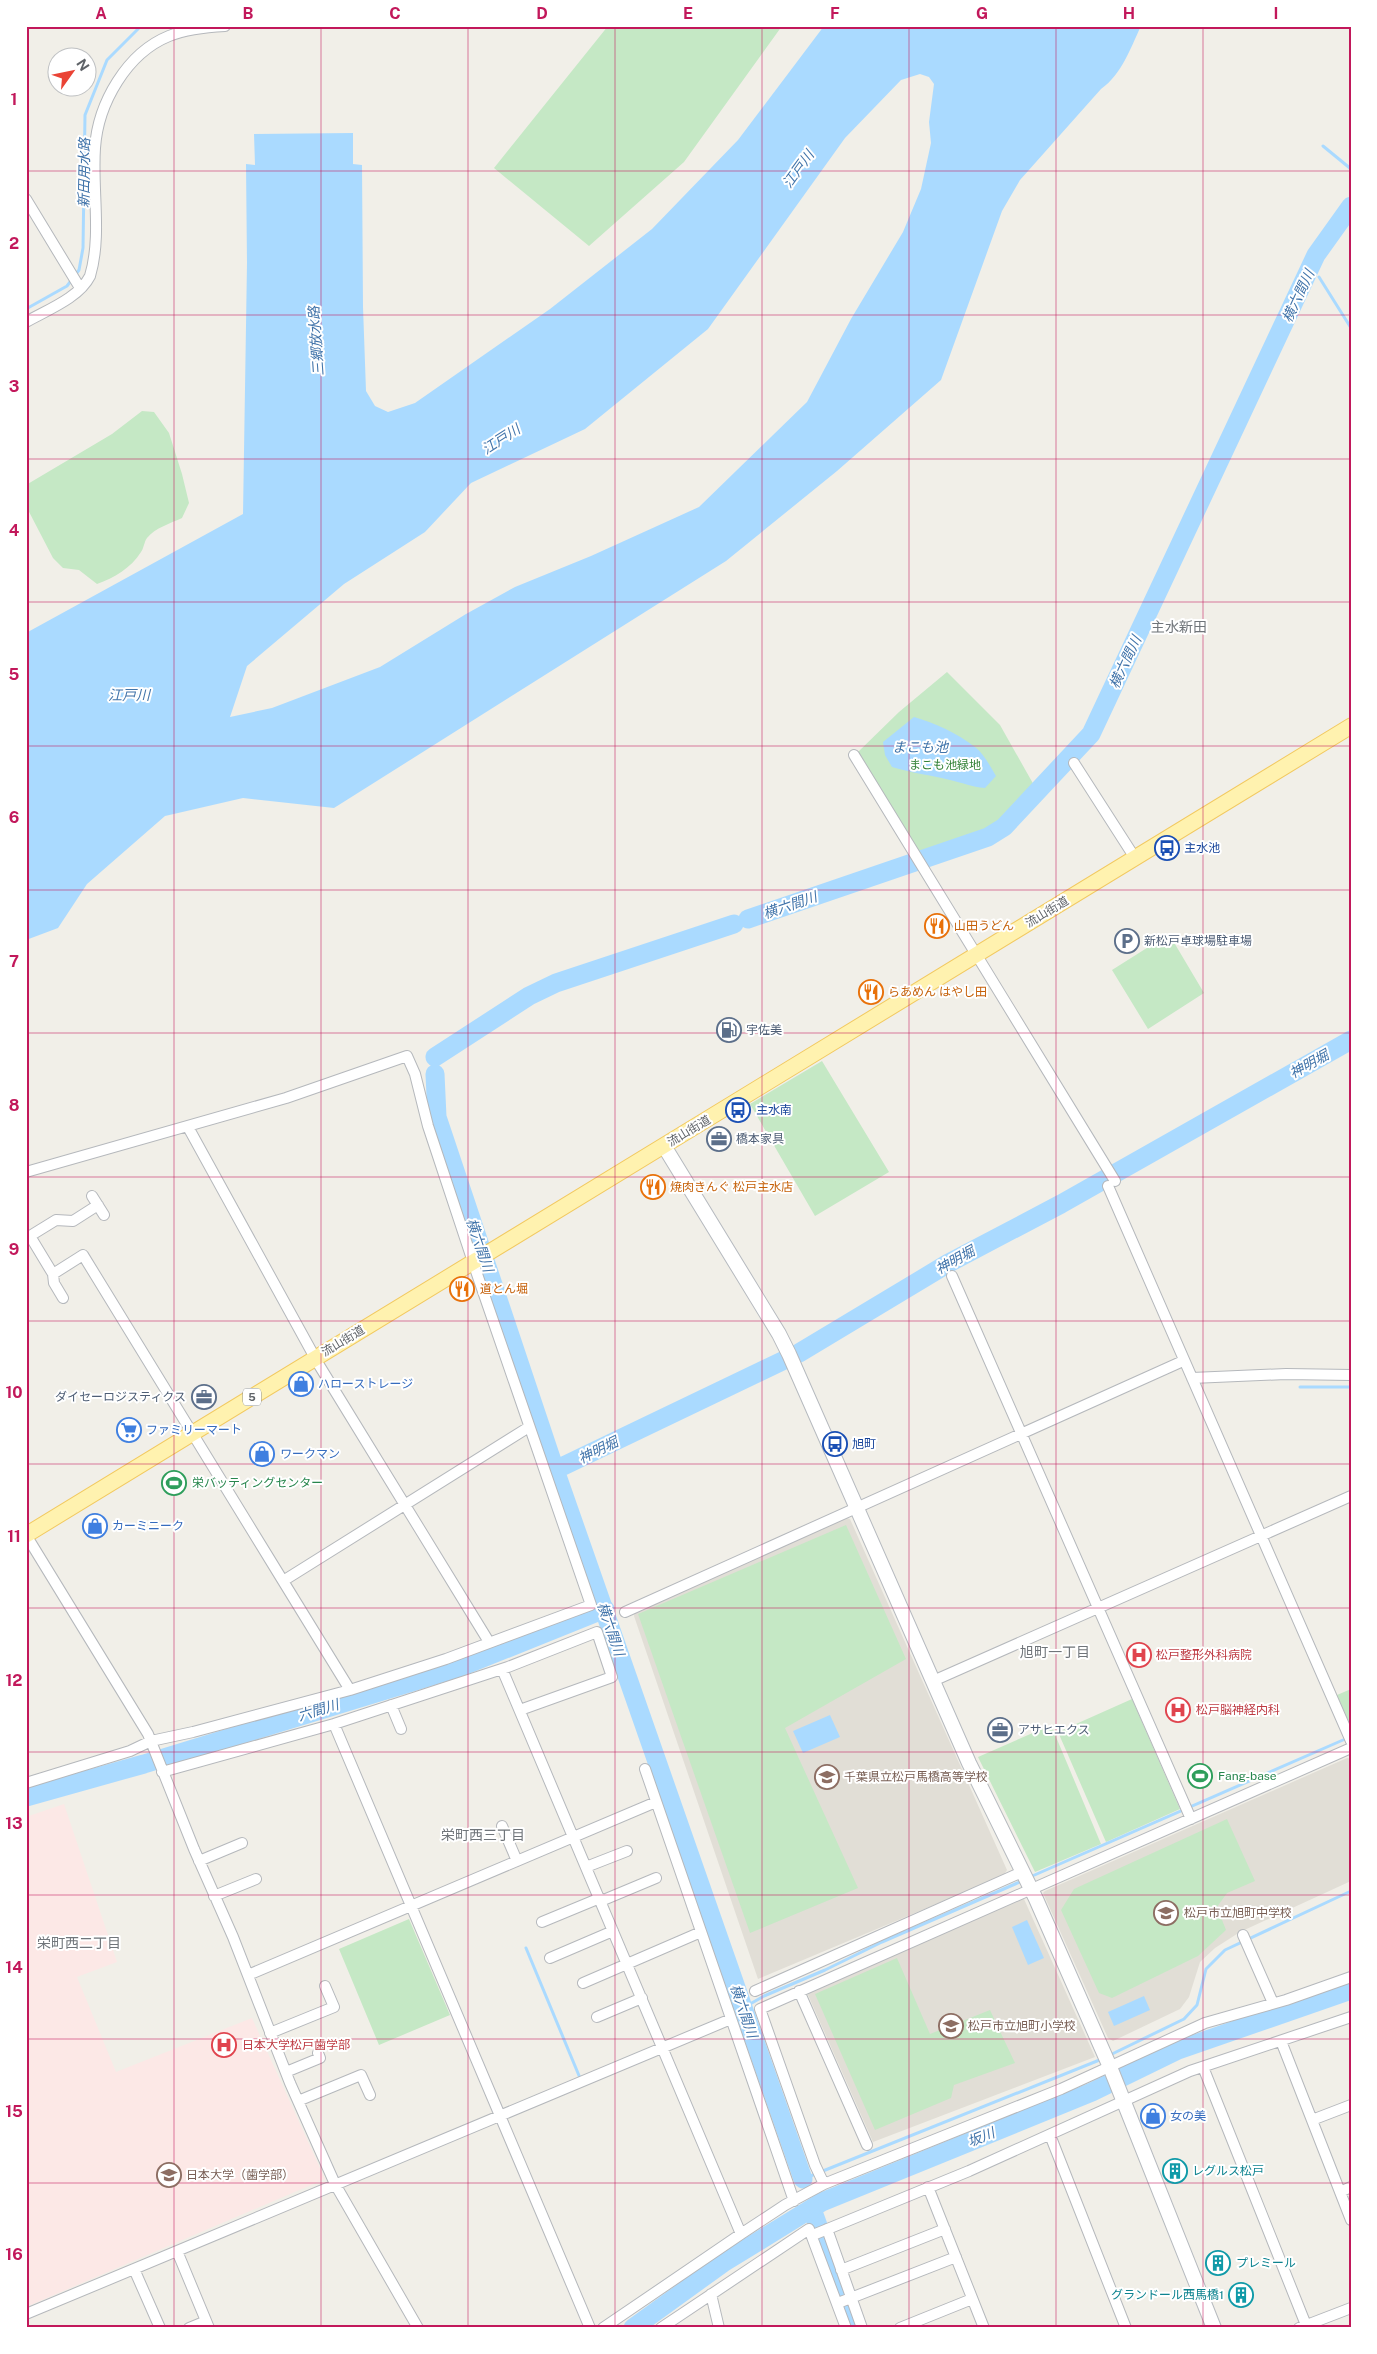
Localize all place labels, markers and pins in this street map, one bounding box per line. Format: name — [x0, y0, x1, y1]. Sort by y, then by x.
bus stop icon: 主水池 — [1154, 835, 1180, 861]
place label: 主水池 — [1184, 841, 1220, 855]
restaurant icon: 山田うどん — [924, 913, 950, 939]
place label: 山田うどん — [954, 919, 1014, 933]
parking icon: 新松戸卓球場駐車場 — [1114, 928, 1140, 954]
place label: 新松戸卓球場駐車場 — [1144, 934, 1252, 948]
restaurant icon: らあめん はやし田 — [858, 979, 884, 1005]
place label: らあめん はやし田 — [888, 985, 987, 999]
fuel station icon: 宇佐美 — [716, 1017, 742, 1043]
place label: 宇佐美 — [746, 1023, 782, 1037]
bus stop icon: 主水南 — [725, 1097, 751, 1123]
place label: 主水南 — [756, 1103, 792, 1117]
office icon: 橋本家具 — [706, 1126, 732, 1152]
place label: 橋本家具 — [736, 1132, 784, 1146]
restaurant icon: 焼肉きんぐ 松戸主水店 — [640, 1174, 666, 1200]
place label: 焼肉きんぐ 松戸主水店 — [670, 1180, 793, 1194]
restaurant icon: 道とん堀 — [449, 1276, 475, 1302]
place label: 道とん堀 — [480, 1282, 528, 1296]
shop icon: ハローストレージ — [288, 1371, 314, 1397]
place label: ハローストレージ — [318, 1377, 413, 1391]
office icon: ダイセーロジスティクス — [191, 1384, 217, 1410]
place label: ダイセーロジスティクス — [55, 1390, 186, 1404]
supermarket icon: ファミリーマート — [116, 1417, 142, 1443]
place label: ファミリーマート — [146, 1423, 242, 1437]
bus stop icon: 旭町 — [822, 1431, 848, 1457]
place label: 旭町 — [852, 1437, 876, 1451]
shop icon: ワークマン — [249, 1441, 275, 1467]
place label: ワークマン — [280, 1447, 340, 1461]
sports icon: 栄バッティングセンター — [161, 1470, 187, 1496]
place label: 栄バッティングセンター — [192, 1476, 323, 1490]
shop icon: カーミニーク — [82, 1513, 108, 1539]
place label: カーミニーク — [112, 1519, 184, 1533]
hospital icon: 松戸整形外科病院 — [1126, 1642, 1152, 1668]
place label: 松戸整形外科病院 — [1156, 1648, 1252, 1662]
hospital icon: 松戸脳神経内科 — [1165, 1697, 1191, 1723]
place label: 松戸脳神経内科 — [1196, 1703, 1280, 1717]
office icon: アサヒエクス — [987, 1717, 1013, 1743]
place label: アサヒエクス — [1018, 1723, 1090, 1737]
sports icon: Fang-base — [1187, 1763, 1213, 1789]
school or university icon: 千葉県立松戸馬橋高等学校 — [814, 1764, 840, 1790]
place label: Fang-base — [1218, 1769, 1277, 1783]
place label: 千葉県立松戸馬橋高等学校 — [844, 1770, 988, 1784]
school or university icon: 松戸市立旭町中学校 — [1153, 1900, 1179, 1926]
place label: 松戸市立旭町中学校 — [1184, 1906, 1292, 1920]
school or university icon: 松戸市立旭町小学校 — [938, 2013, 964, 2039]
place label: 松戸市立旭町小学校 — [968, 2019, 1076, 2033]
hospital icon: 日本大学松戸歯学部 — [211, 2032, 237, 2058]
place label: 日本大学松戸歯学部 — [242, 2038, 350, 2052]
shop icon: 女の美 — [1140, 2103, 1166, 2129]
place label: 女の美 — [1170, 2109, 1206, 2123]
building icon: レグルス松戸 — [1162, 2158, 1188, 2184]
school or university icon: 日本大学（歯学部） — [156, 2162, 182, 2188]
place label: レグルス松戸 — [1192, 2164, 1264, 2178]
place label: 日本大学（歯学部） — [186, 2168, 294, 2182]
building icon: プレミール — [1205, 2250, 1231, 2276]
place label: プレミール — [1236, 2256, 1296, 2270]
building icon: グランドール西馬橋1 — [1228, 2282, 1254, 2308]
place label: グランドール西馬橋1 — [1111, 2288, 1224, 2302]

